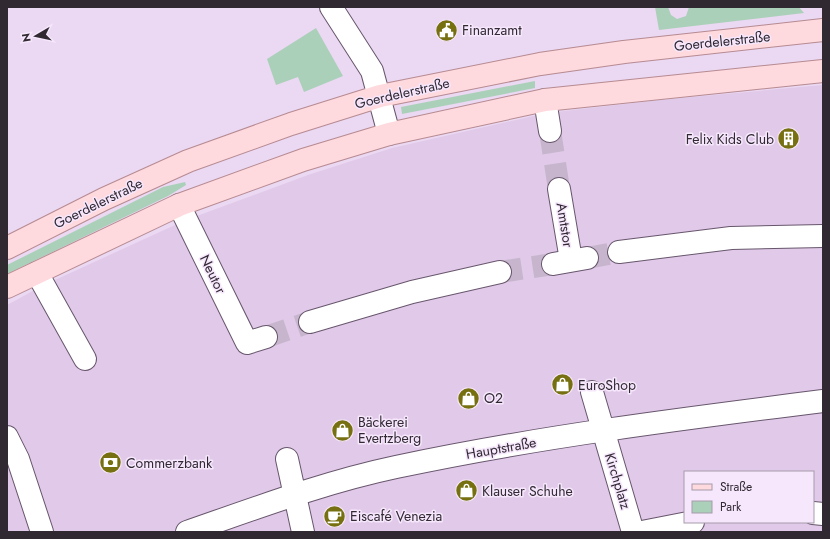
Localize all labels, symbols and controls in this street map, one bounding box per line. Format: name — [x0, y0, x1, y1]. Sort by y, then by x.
north arrow — [16, 16, 56, 56]
public building icon: Finanzamt — [433, 17, 459, 43]
place label: Finanzamt — [462, 20, 522, 40]
street label: Goerdelerstraße — [673, 26, 771, 56]
text: N — [18, 32, 35, 43]
street label: Goerdelerstraße — [353, 72, 451, 114]
building icon: Felix Kids Club — [776, 126, 802, 152]
place label: Felix Kids Club — [686, 129, 774, 149]
street label: Goerdelerstraße — [50, 173, 146, 233]
street label: Amtstor — [552, 201, 578, 249]
street label: Neutor — [195, 251, 231, 297]
shop icon: EuroShop — [549, 372, 575, 398]
place label: EuroShop — [578, 375, 636, 395]
shop icon: O2 — [456, 385, 482, 411]
place label: O2 — [484, 388, 503, 408]
place label: Bäckerei Evertzberg — [358, 412, 421, 448]
shop icon: Bäckerei Evertzberg — [330, 417, 356, 443]
street label: Hauptstraße — [464, 432, 538, 464]
bank icon: Commerzbank — [98, 450, 124, 476]
street label: Kirchplatz — [600, 450, 636, 512]
place label: Commerzbank — [126, 453, 213, 473]
legend — [684, 471, 814, 523]
shop icon: Klauser Schuhe — [453, 478, 479, 504]
text: Straße — [720, 478, 752, 496]
place label: Klauser Schuhe — [482, 481, 573, 501]
text: Park — [720, 498, 742, 516]
cafe icon: Eiscafé Venezia — [321, 503, 347, 529]
place label: Eiscafé Venezia — [350, 506, 442, 526]

